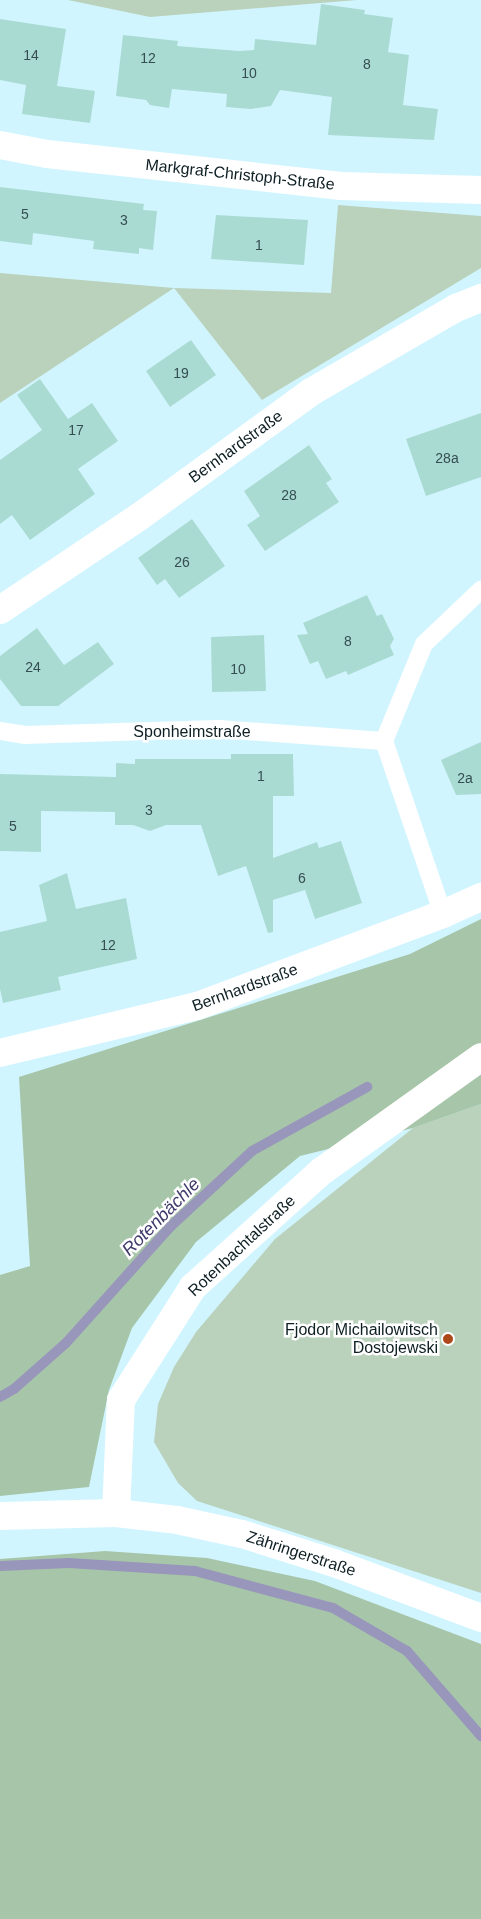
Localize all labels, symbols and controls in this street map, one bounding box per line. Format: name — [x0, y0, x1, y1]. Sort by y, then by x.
house number: 14 — [23, 47, 39, 63]
house number: 12 — [140, 50, 156, 66]
house number: 8 — [363, 56, 371, 72]
house number: 10 — [241, 65, 257, 81]
street label: Markgraf-Christoph-Straße — [144, 156, 336, 194]
house number: 5 — [21, 206, 29, 222]
house number: 3 — [120, 212, 128, 228]
house number: 1 — [255, 237, 263, 253]
house number: 19 — [173, 365, 189, 381]
street label: Bernhardstraße — [185, 407, 287, 487]
house number: 17 — [68, 422, 84, 438]
house number: 28a — [435, 450, 459, 466]
house number: 28 — [281, 487, 297, 503]
house number: 26 — [174, 554, 190, 570]
house number: 8 — [344, 633, 352, 649]
house number: 24 — [25, 659, 41, 675]
house number: 10 — [230, 661, 246, 677]
street label: Sponheimstraße — [133, 722, 251, 742]
house number: 1 — [257, 768, 265, 784]
house number: 2a — [457, 770, 473, 786]
house number: 3 — [145, 802, 153, 818]
house number: 5 — [9, 818, 17, 834]
house number: 6 — [298, 870, 306, 886]
house number: 12 — [100, 937, 116, 953]
street label: Bernhardstraße — [189, 960, 301, 1016]
water label: Rotenbächle — [118, 1174, 204, 1260]
street label: Rotenbachtalstraße — [184, 1191, 300, 1301]
place label: Fjodor Michailowitsch Dostojewski — [285, 1320, 438, 1358]
marker: Fjodor Michailowitsch Dostojewski — [442, 1333, 454, 1345]
street label: Zähringerstraße — [244, 1527, 358, 1581]

